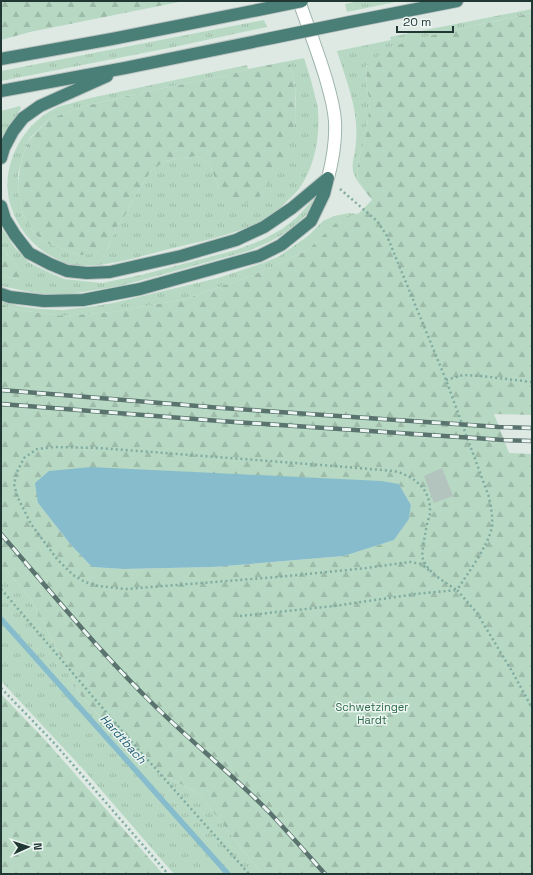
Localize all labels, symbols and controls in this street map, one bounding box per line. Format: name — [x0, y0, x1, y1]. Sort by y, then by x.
scale bar — [397, 8, 453, 34]
text: 20 m — [403, 14, 431, 30]
park label: Schwetzinger Hardt — [336, 700, 408, 727]
water label: Hardtbach — [97, 711, 150, 768]
north arrow — [8, 827, 48, 867]
text: N — [31, 842, 45, 851]

